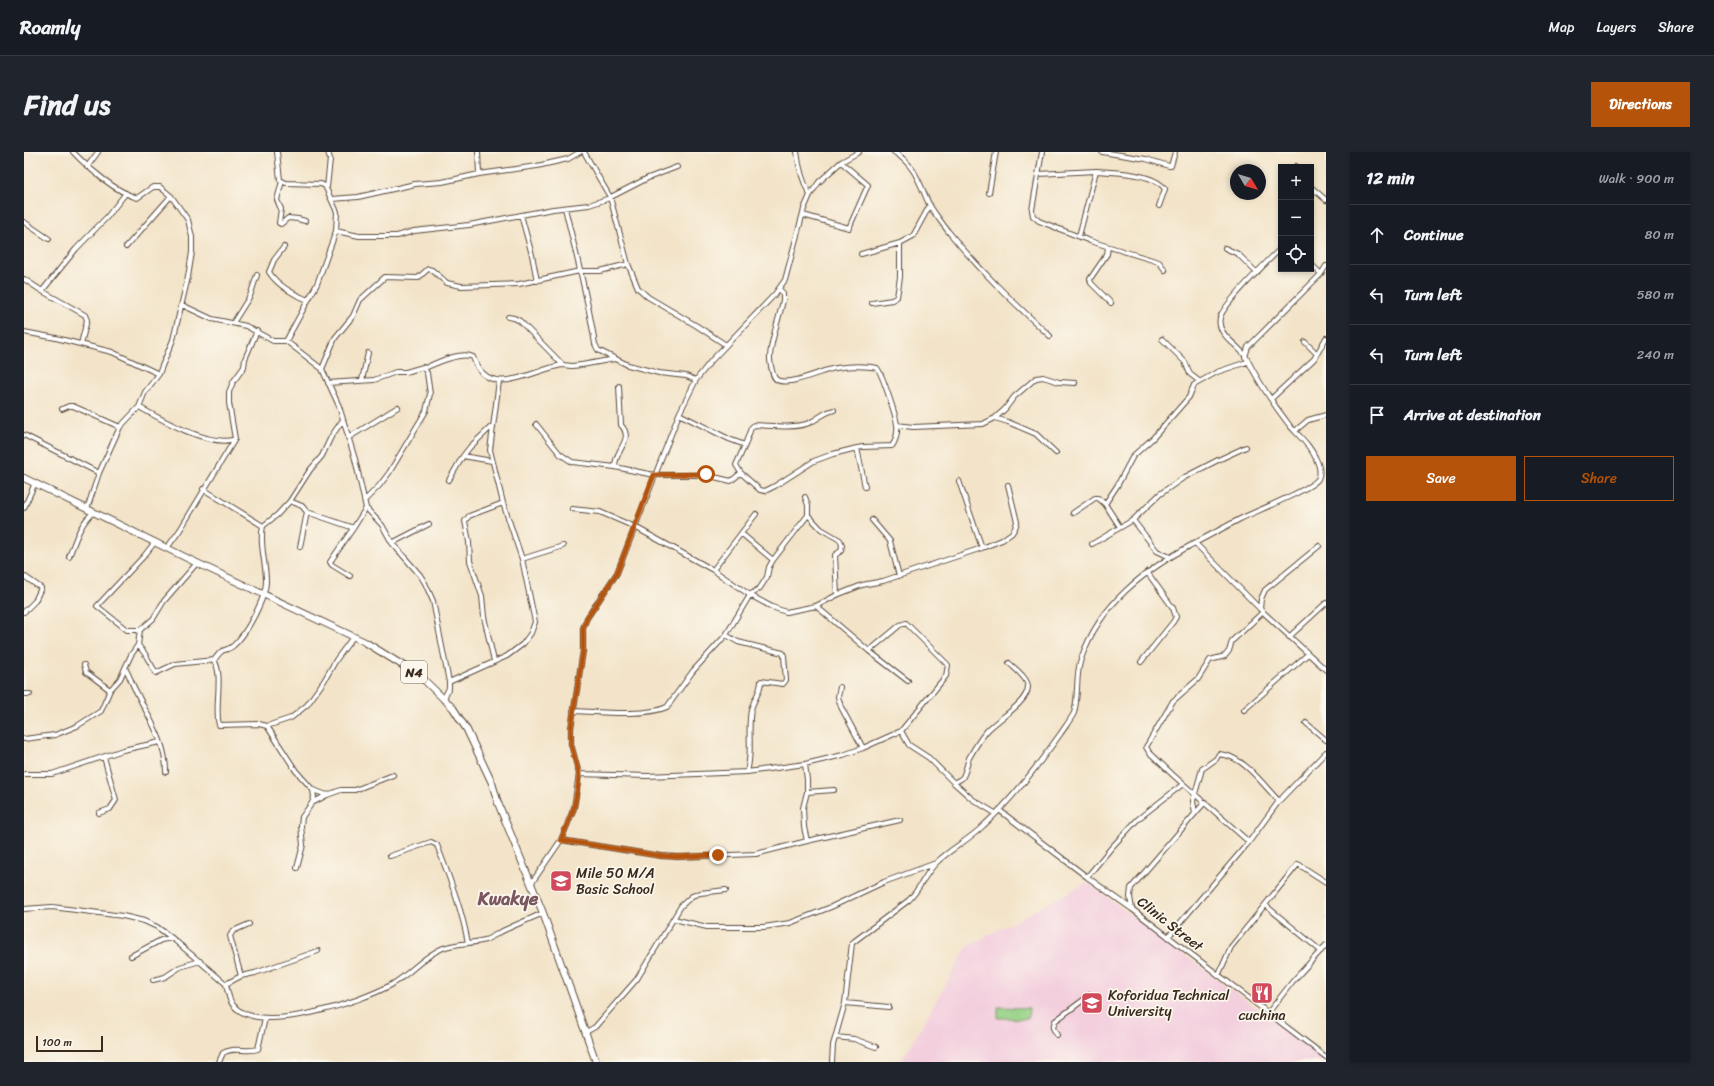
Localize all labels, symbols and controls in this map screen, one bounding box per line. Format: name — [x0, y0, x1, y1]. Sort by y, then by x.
text: Roamly — [20, 11, 80, 44]
text: Map — [1549, 15, 1574, 40]
text: Layers — [1596, 15, 1636, 40]
text: Share — [1658, 15, 1694, 40]
text: Find us — [24, 80, 111, 129]
button: Directions — [1591, 82, 1690, 127]
text: 12 min — [1366, 163, 1414, 193]
north arrow — [1230, 164, 1266, 200]
map controls — [1278, 164, 1314, 272]
button: + — [1278, 164, 1314, 200]
text: Walk · 900 m — [1599, 167, 1674, 190]
button: − — [1278, 200, 1314, 236]
text: Continue — [1404, 222, 1464, 248]
text: 80 m — [1645, 223, 1674, 246]
icon: ahead — [1366, 224, 1388, 246]
button: locate — [1278, 236, 1314, 272]
text: Turn left — [1404, 282, 1462, 308]
text: 580 m — [1637, 283, 1674, 306]
icon: left — [1366, 284, 1388, 306]
text: Turn left — [1404, 342, 1462, 368]
text: 240 m — [1637, 343, 1674, 366]
icon: left — [1366, 344, 1388, 366]
text: Arrive at destination — [1404, 402, 1541, 428]
icon: arrive — [1366, 404, 1388, 426]
button: Save — [1366, 456, 1516, 501]
button: Share — [1524, 456, 1674, 501]
route start — [697, 465, 715, 483]
road number: N4 — [401, 661, 427, 683]
route end — [709, 846, 727, 864]
place label: Mile 50 M/A Basic School — [576, 861, 655, 902]
school or university icon: Mile 50 M/A Basic School — [548, 868, 574, 894]
district label: Kwakye — [477, 883, 539, 915]
street label: Clinic Street — [1131, 890, 1210, 959]
restaurant icon: cuchina — [1249, 980, 1275, 1006]
place label: Koforidua Technical University — [1108, 983, 1230, 1024]
school or university icon: Koforidua Technical University — [1079, 990, 1105, 1016]
place label: cuchina — [1238, 1003, 1286, 1028]
text: 100 m — [42, 1033, 72, 1052]
scale bar — [36, 1034, 103, 1053]

